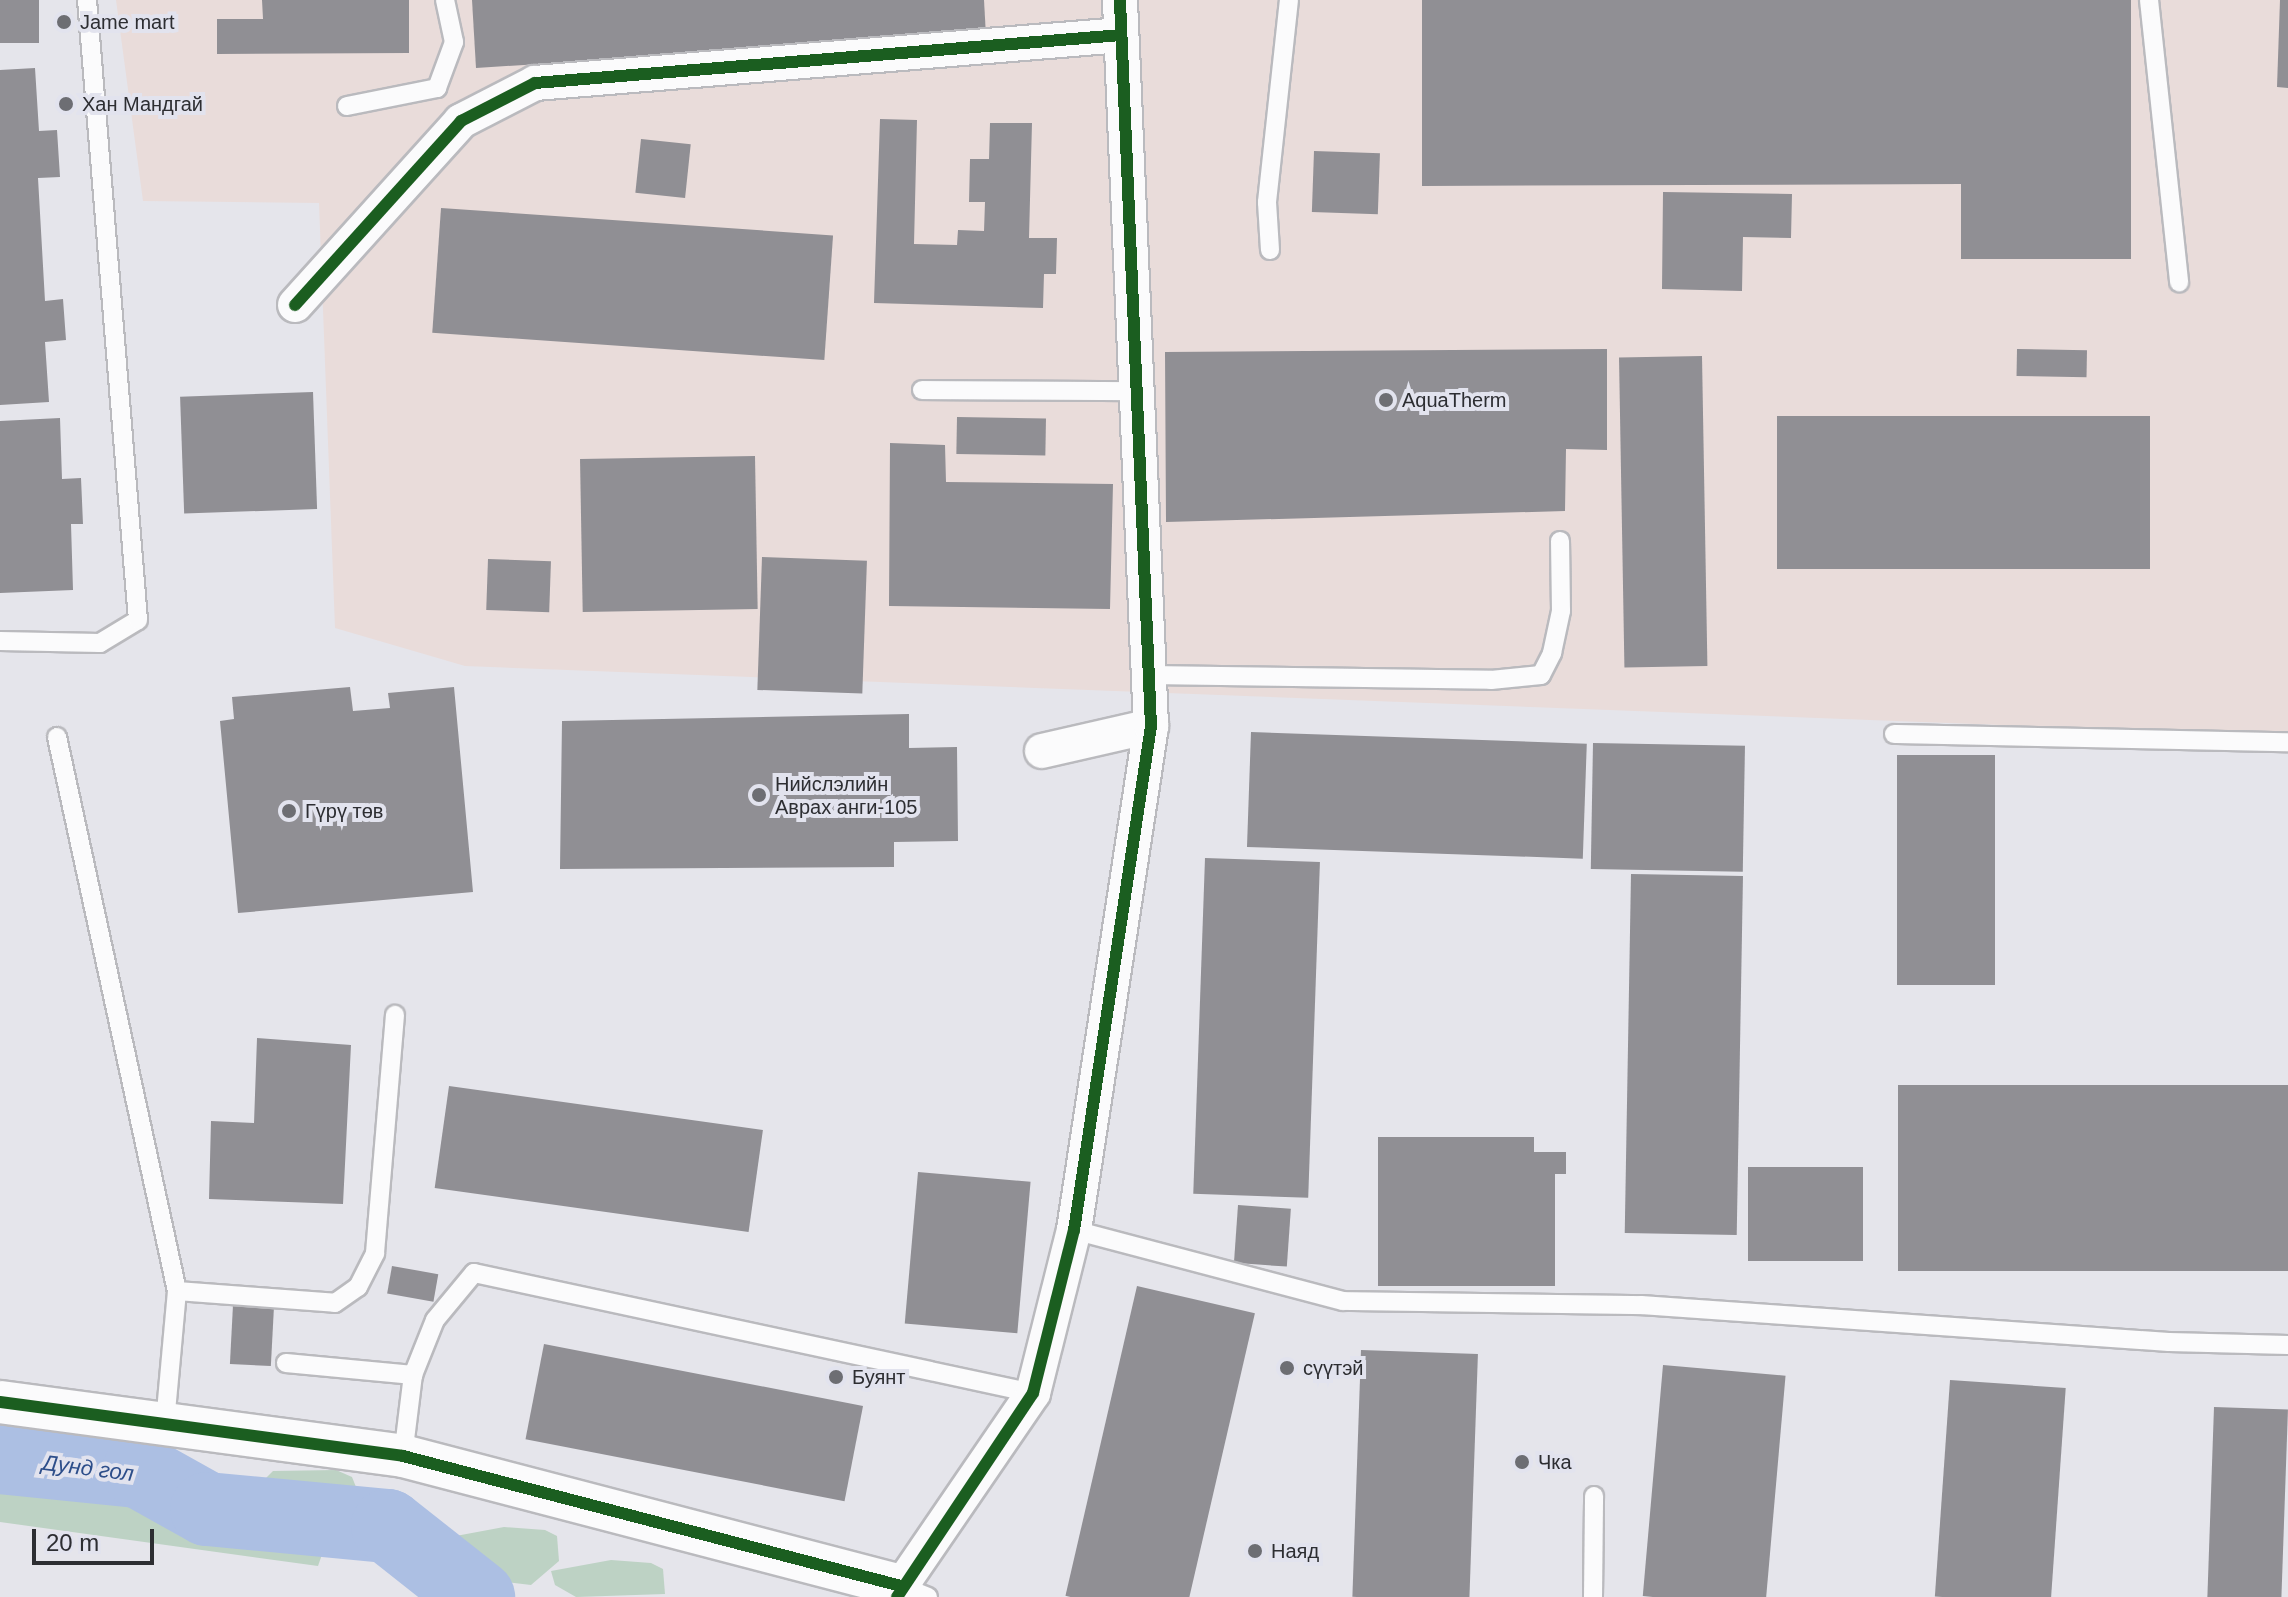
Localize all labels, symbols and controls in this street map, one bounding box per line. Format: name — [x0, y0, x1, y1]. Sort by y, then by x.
place label: Jame mart — [80, 10, 174, 34]
marker: Jame mart — [55, 13, 73, 31]
place label: Хан Мандгай — [82, 92, 203, 116]
marker: Хан Мандгай — [57, 95, 75, 113]
place label: AquaTherm — [1402, 388, 1506, 412]
marker: AquaTherm — [1377, 391, 1395, 409]
place label: Нийслэлийн Аврах анги-105 — [775, 772, 917, 819]
marker: Нийслэлийн Аврах анги-105 — [750, 786, 768, 804]
place label: Гүрү төв — [305, 799, 383, 823]
marker: Гүрү төв — [280, 802, 298, 820]
place label: сүүтэй — [1303, 1356, 1364, 1380]
marker: сүүтэй — [1278, 1359, 1296, 1377]
place label: Буянт — [852, 1365, 905, 1389]
marker: Буянт — [827, 1368, 845, 1386]
water label: Дунд гол — [41, 1449, 135, 1487]
place label: Чка — [1538, 1450, 1572, 1474]
marker: Чка — [1513, 1453, 1531, 1471]
scale bar — [36, 1513, 158, 1563]
text: 20 m — [46, 1529, 99, 1556]
place label: Наяд — [1271, 1539, 1319, 1563]
marker: Наяд — [1246, 1542, 1264, 1560]

